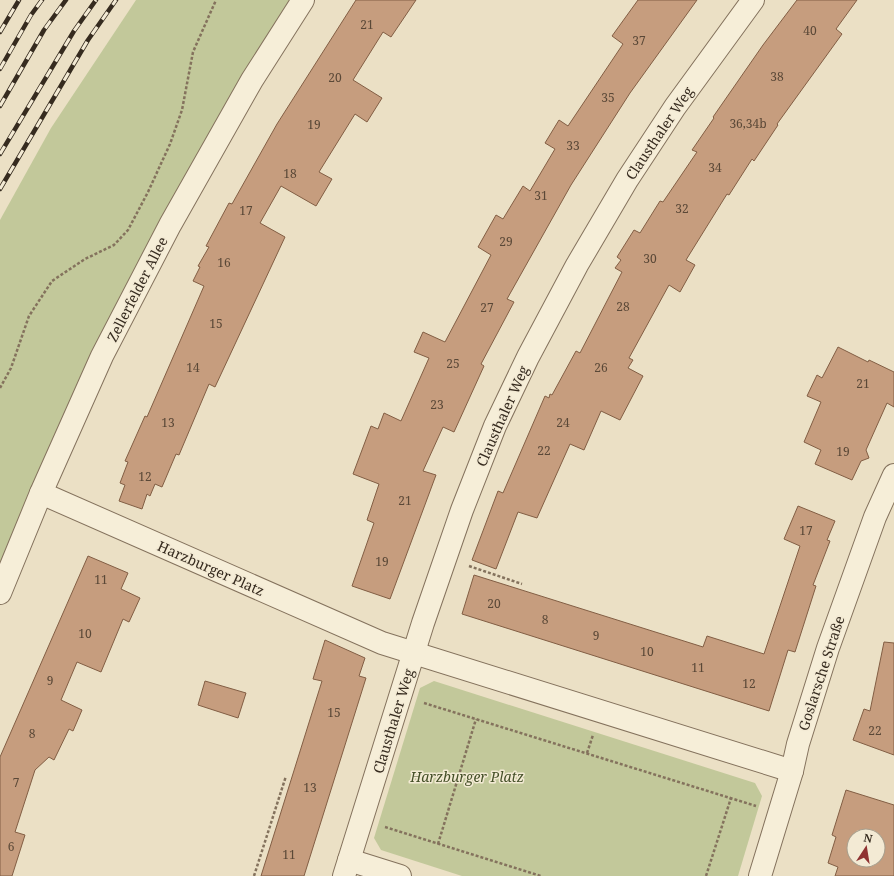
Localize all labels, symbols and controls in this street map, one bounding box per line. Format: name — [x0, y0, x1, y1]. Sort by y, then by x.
house number: 21 — [360, 16, 374, 33]
house number: 40 — [803, 22, 817, 39]
house number: 37 — [632, 32, 646, 49]
house number: 38 — [770, 68, 784, 85]
house number: 20 — [328, 69, 342, 86]
street label: Clausthaler Weg — [621, 82, 698, 183]
house number: 35 — [601, 89, 615, 106]
house number: 36,34b — [729, 115, 767, 132]
house number: 19 — [307, 116, 321, 133]
house number: 33 — [566, 137, 580, 154]
house number: 34 — [708, 159, 722, 176]
house number: 18 — [283, 165, 297, 182]
house number: 31 — [534, 187, 548, 204]
house number: 32 — [675, 200, 689, 217]
house number: 17 — [239, 202, 253, 219]
street label: Zellerfelder Allee — [102, 233, 172, 345]
house number: 29 — [499, 233, 513, 250]
house number: 30 — [643, 250, 657, 267]
house number: 16 — [217, 254, 231, 271]
house number: 28 — [616, 298, 630, 315]
house number: 27 — [480, 299, 494, 316]
house number: 15 — [209, 315, 223, 332]
house number: 25 — [446, 355, 460, 372]
house number: 14 — [186, 359, 200, 376]
house number: 26 — [594, 359, 608, 376]
street label: Clausthaler Weg — [471, 362, 533, 469]
house number: 21 — [856, 375, 870, 392]
house number: 23 — [430, 396, 444, 413]
house number: 13 — [161, 414, 175, 431]
house number: 24 — [556, 414, 570, 431]
house number: 22 — [537, 442, 551, 459]
house number: 19 — [836, 443, 850, 460]
house number: 12 — [138, 468, 152, 485]
house number: 21 — [398, 492, 412, 509]
house number: 17 — [799, 522, 813, 539]
street label: Harzburger Platz — [155, 536, 267, 600]
house number: 19 — [375, 553, 389, 570]
house number: 11 — [94, 571, 108, 588]
house number: 20 — [487, 595, 501, 612]
house number: 8 — [542, 611, 549, 628]
street label: Goslarsche Straße — [793, 613, 849, 733]
house number: 10 — [78, 625, 92, 642]
house number: 9 — [593, 627, 599, 644]
house number: 10 — [640, 643, 654, 660]
house number: 11 — [691, 659, 705, 676]
street label: Clausthaler Weg — [368, 666, 418, 776]
house number: 9 — [47, 672, 53, 689]
house number: 12 — [742, 675, 756, 692]
house number: 15 — [327, 704, 341, 721]
house number: 22 — [868, 722, 882, 739]
house number: 8 — [29, 725, 36, 742]
park label: Harzburger Platz — [409, 767, 524, 786]
house number: 7 — [13, 774, 20, 791]
house number: 13 — [303, 779, 317, 796]
north arrow — [846, 828, 886, 868]
text: N — [862, 829, 874, 846]
house number: 6 — [8, 838, 15, 855]
house number: 11 — [282, 846, 296, 863]

